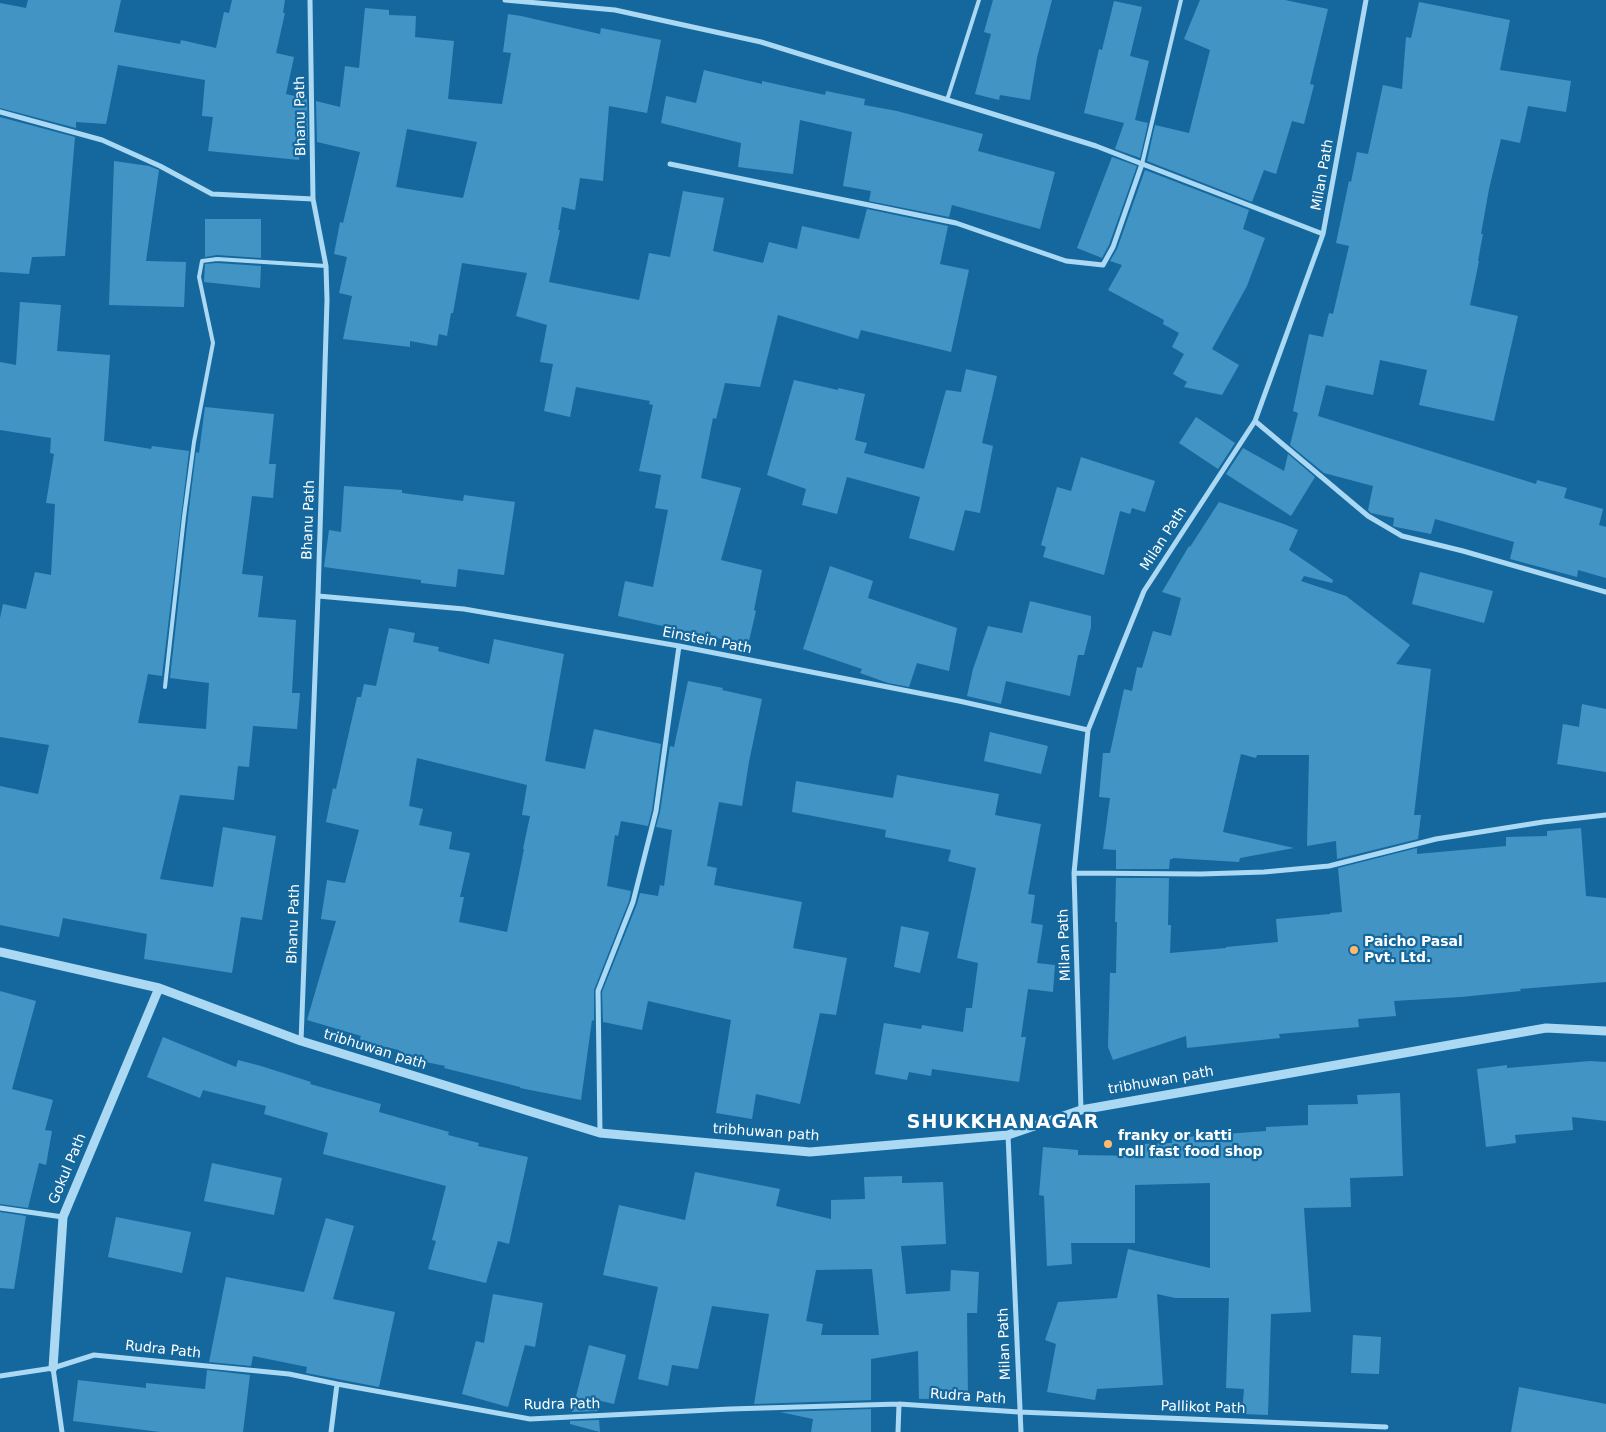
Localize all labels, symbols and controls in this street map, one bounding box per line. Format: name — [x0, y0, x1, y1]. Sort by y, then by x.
street label: Bhanu Path — [292, 76, 310, 156]
street label: Milan Path — [1308, 138, 1338, 212]
street label: Bhanu Path — [299, 480, 319, 560]
street label: Milan Path — [1137, 504, 1191, 574]
street label: Einstein Path — [661, 624, 753, 658]
street label: Bhanu Path — [284, 884, 304, 964]
street label: Milan Path — [1055, 908, 1075, 982]
place label: Paicho Pasal Pvt. Ltd. — [1364, 934, 1463, 966]
marker: Paicho Pasal Pvt. Ltd. — [1348, 944, 1360, 956]
street label: tribhuwan path — [321, 1026, 429, 1074]
street label: tribhuwan path — [1107, 1063, 1215, 1099]
district label: SHUKKHANAGAR — [905, 1112, 1101, 1134]
street label: tribhuwan path — [712, 1121, 820, 1145]
place label: franky or katti roll fast food shop — [1118, 1128, 1263, 1160]
street label: Gokul Path — [46, 1131, 90, 1207]
marker: franky or katti roll fast food shop — [1102, 1138, 1114, 1150]
street label: Milan Path — [995, 1307, 1015, 1381]
street label: Rudra Path — [124, 1338, 202, 1362]
street label: Rudra Path — [929, 1386, 1007, 1408]
street label: Rudra Path — [524, 1396, 600, 1414]
street label: Pallikot Path — [1160, 1398, 1246, 1418]

